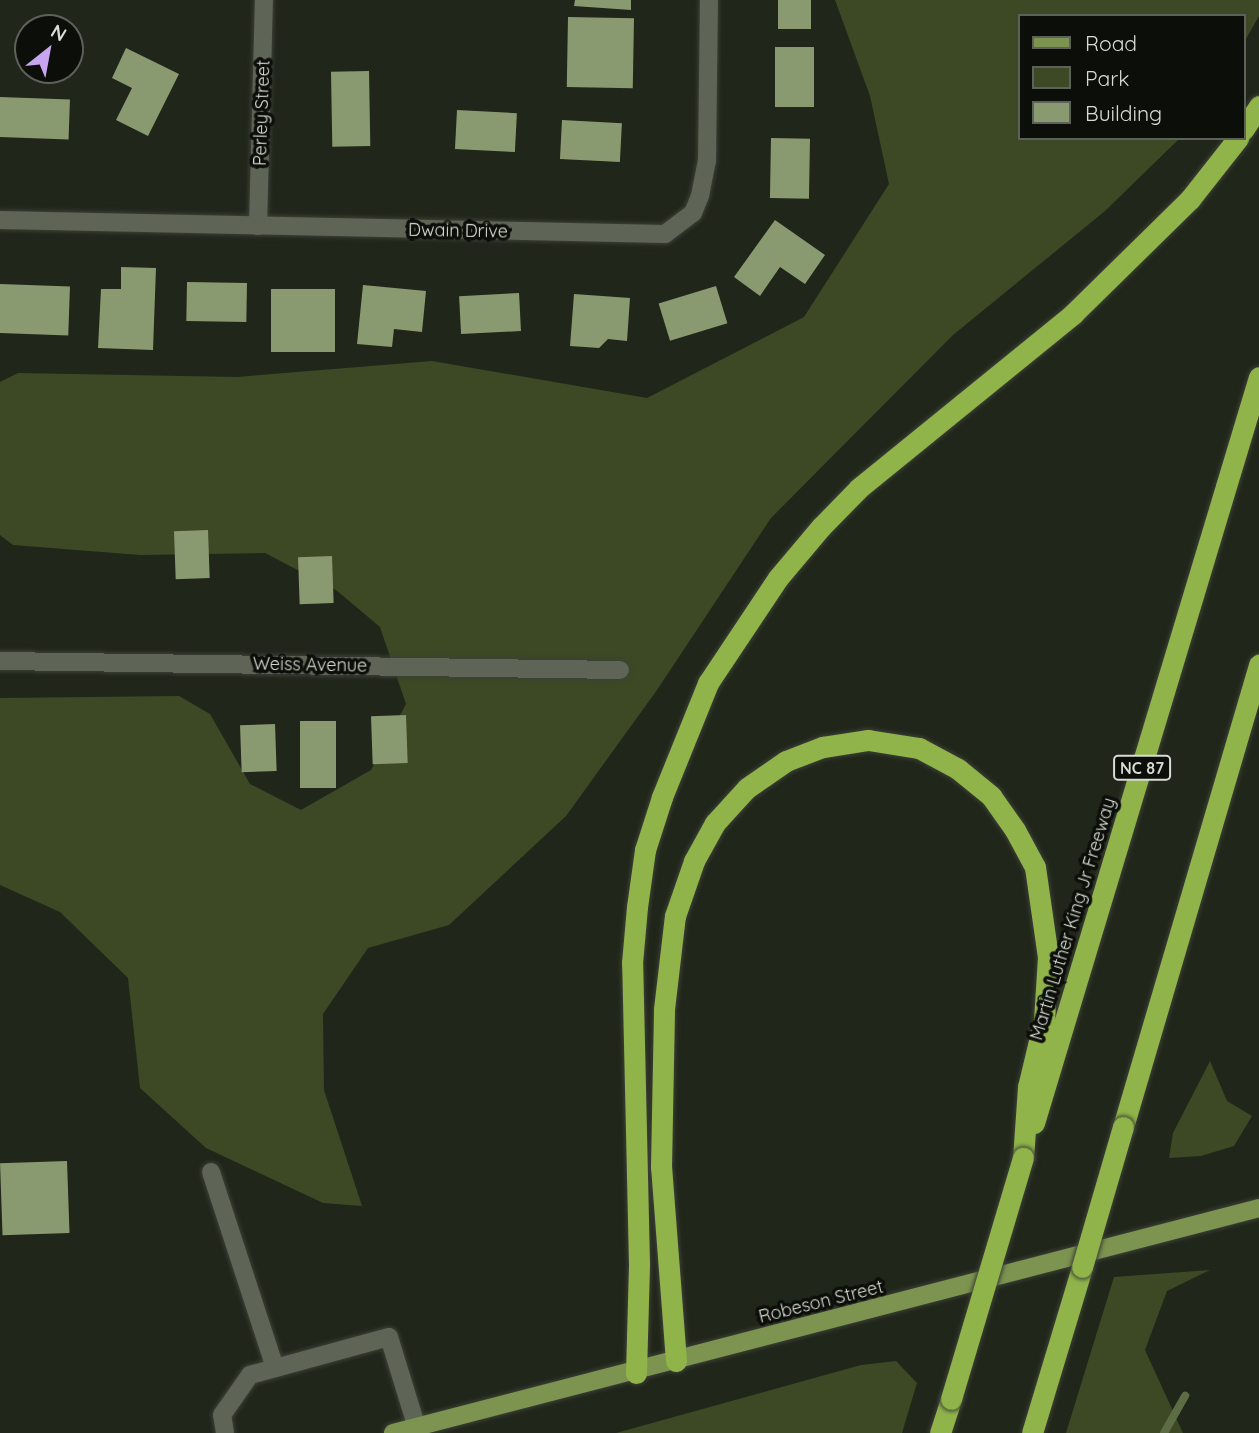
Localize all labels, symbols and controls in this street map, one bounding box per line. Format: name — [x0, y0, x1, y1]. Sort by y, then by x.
north arrow — [14, 14, 84, 84]
legend — [1018, 14, 1245, 140]
text: N — [47, 19, 71, 47]
text: Road — [1085, 30, 1137, 56]
street label: Perley Street — [249, 60, 275, 166]
text: Park — [1085, 65, 1129, 91]
text: Building — [1085, 100, 1162, 126]
street label: Dwain Drive — [408, 219, 508, 243]
street label: Weiss Avenue — [253, 653, 367, 677]
road number: NC 87 — [1112, 755, 1172, 780]
street label: Martin Luther King Jr Freeway — [1026, 795, 1120, 1043]
street label: Robeson Street — [756, 1276, 886, 1328]

